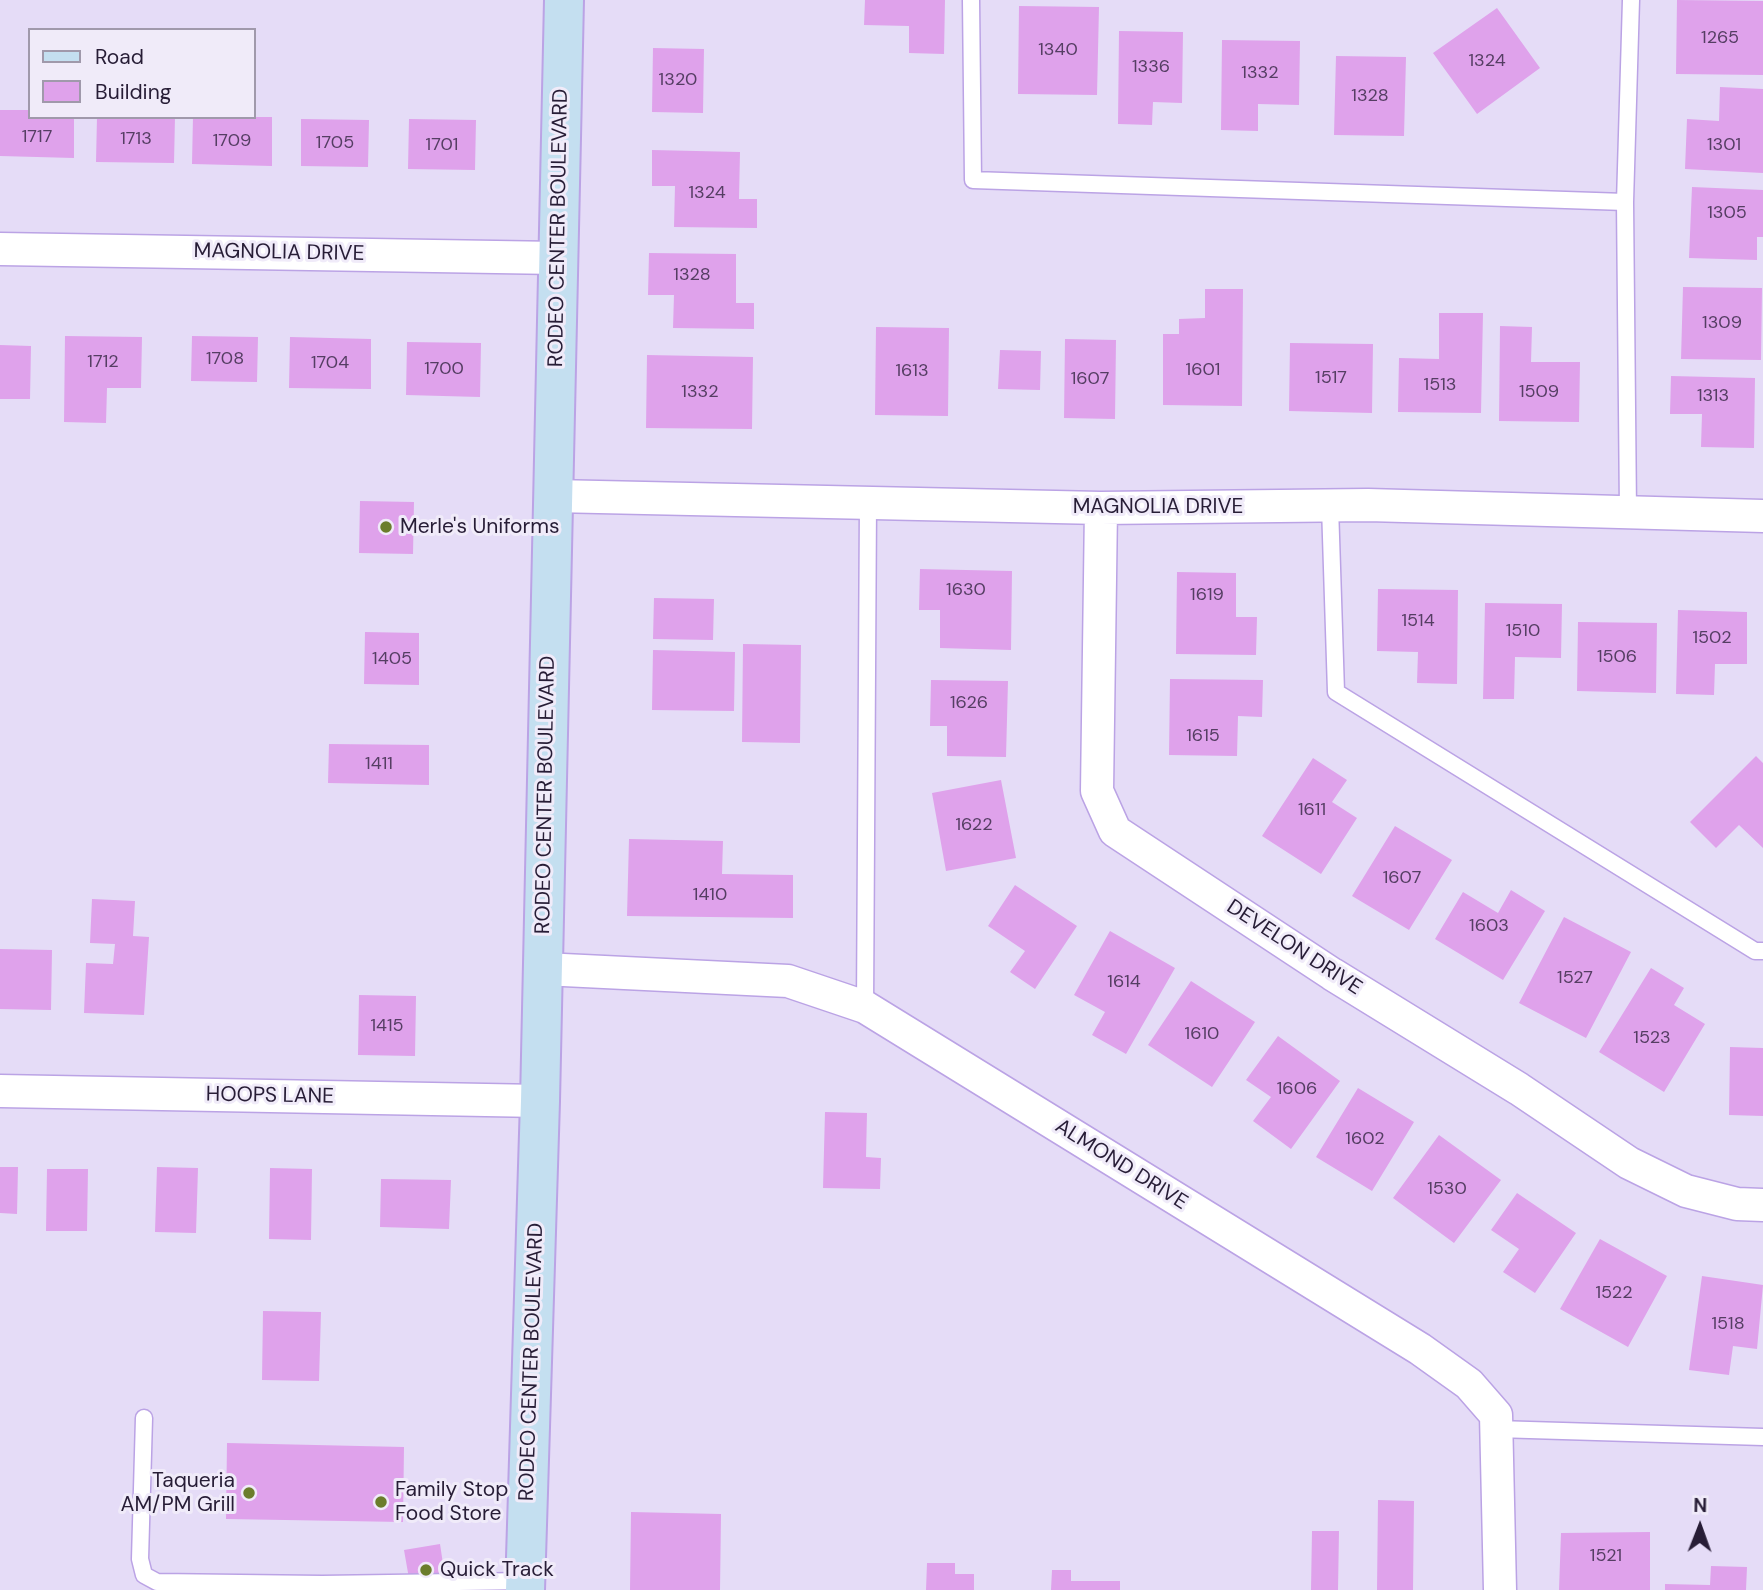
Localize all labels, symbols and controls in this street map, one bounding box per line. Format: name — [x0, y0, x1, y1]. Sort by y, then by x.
house number: 1265 — [1701, 27, 1739, 49]
legend — [28, 28, 256, 119]
house number: 1340 — [1038, 39, 1078, 61]
text: Road — [95, 43, 144, 71]
house number: 1324 — [1468, 50, 1506, 72]
house number: 1336 — [1132, 56, 1170, 78]
house number: 1332 — [1241, 62, 1279, 84]
house number: 1320 — [659, 69, 697, 91]
text: Building — [95, 78, 171, 106]
house number: 1328 — [1351, 85, 1389, 107]
street label: RODEO CENTER BOULEVARD — [544, 89, 574, 367]
house number: 1717 — [22, 126, 52, 148]
house number: 1713 — [120, 128, 152, 150]
house number: 1709 — [213, 130, 251, 152]
house number: 1705 — [316, 132, 354, 154]
house number: 1701 — [426, 134, 458, 156]
house number: 1301 — [1707, 134, 1741, 156]
house number: 1324 — [688, 182, 726, 204]
house number: 1305 — [1707, 202, 1747, 224]
street label: MAGNOLIA DRIVE — [193, 239, 365, 267]
house number: 1328 — [673, 264, 711, 286]
house number: 1309 — [1702, 312, 1742, 334]
house number: 1708 — [206, 348, 244, 370]
house number: 1712 — [87, 351, 119, 373]
house number: 1704 — [311, 352, 349, 374]
house number: 1700 — [424, 358, 464, 380]
house number: 1601 — [1186, 359, 1220, 381]
house number: 1613 — [895, 360, 929, 382]
house number: 1517 — [1315, 367, 1347, 389]
house number: 1607 — [1071, 368, 1109, 390]
house number: 1513 — [1424, 374, 1456, 396]
house number: 1332 — [681, 381, 719, 403]
house number: 1509 — [1519, 381, 1559, 403]
house number: 1313 — [1697, 385, 1729, 407]
street label: MAGNOLIA DRIVE — [1073, 494, 1243, 520]
place label: Merle's Uniforms — [400, 514, 560, 540]
marker: Merle's Uniforms — [378, 519, 394, 535]
house number: 1630 — [946, 579, 986, 601]
house number: 1619 — [1190, 584, 1224, 606]
house number: 1514 — [1401, 610, 1435, 632]
house number: 1510 — [1506, 620, 1540, 642]
house number: 1502 — [1692, 627, 1732, 649]
house number: 1506 — [1597, 646, 1637, 668]
house number: 1405 — [372, 648, 412, 670]
street label: RODEO CENTER BOULEVARD — [531, 656, 561, 934]
house number: 1626 — [950, 692, 988, 714]
house number: 1615 — [1186, 725, 1220, 747]
house number: 1411 — [365, 753, 393, 775]
house number: 1611 — [1298, 799, 1326, 821]
house number: 1622 — [955, 814, 993, 836]
house number: 1607 — [1383, 867, 1421, 889]
house number: 1410 — [693, 884, 727, 906]
street label: DEVELON DRIVE — [1222, 895, 1366, 1001]
house number: 1603 — [1469, 915, 1509, 937]
house number: 1527 — [1557, 967, 1593, 989]
house number: 1614 — [1107, 971, 1141, 993]
house number: 1415 — [370, 1015, 404, 1037]
house number: 1610 — [1185, 1023, 1219, 1045]
house number: 1523 — [1633, 1027, 1671, 1049]
house number: 1606 — [1277, 1078, 1317, 1100]
street label: HOOPS LANE — [206, 1082, 334, 1110]
street label: ALMOND DRIVE — [1050, 1114, 1192, 1216]
house number: 1602 — [1345, 1128, 1385, 1150]
house number: 1530 — [1427, 1178, 1467, 1200]
street label: RODEO CENTER BOULEVARD — [515, 1222, 549, 1502]
house number: 1522 — [1595, 1282, 1633, 1304]
house number: 1518 — [1711, 1313, 1745, 1335]
place label: Taqueria AM/PM Grill — [120, 1468, 235, 1518]
place label: Family Stop Food Store — [395, 1477, 508, 1527]
marker: Taqueria AM/PM Grill — [241, 1485, 257, 1501]
north arrow — [1665, 1492, 1735, 1562]
text: N — [1693, 1493, 1708, 1518]
marker: Family Stop Food Store — [373, 1494, 389, 1510]
house number: 1521 — [1590, 1545, 1622, 1567]
place label: Quick Track — [440, 1557, 554, 1583]
marker: Quick Track — [418, 1562, 434, 1578]

